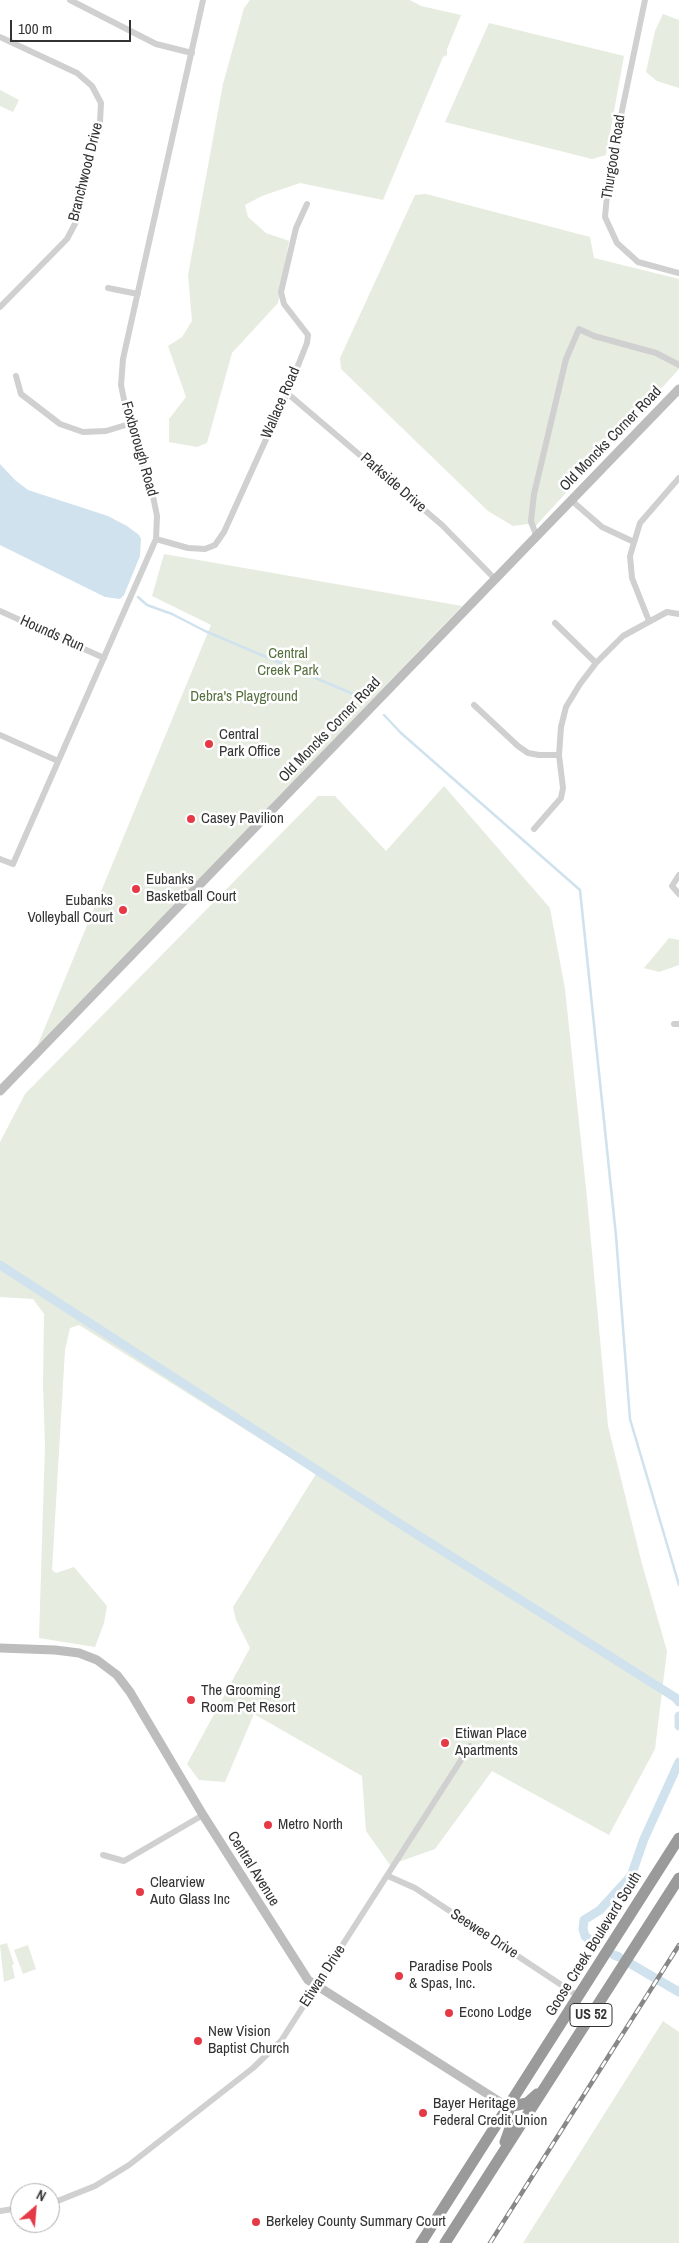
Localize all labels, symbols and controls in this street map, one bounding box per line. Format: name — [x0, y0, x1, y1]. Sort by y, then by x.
scale bar — [12, 10, 134, 42]
text: 100 m — [18, 18, 52, 39]
street label: Thurgood Road — [598, 113, 630, 201]
street label: Branchwood Drive — [65, 121, 107, 223]
street label: Wallace Road — [258, 364, 304, 442]
street label: Old Moncks Corner Road — [556, 383, 666, 495]
street label: Foxborough Road — [117, 399, 161, 499]
street label: Parkside Drive — [356, 450, 430, 516]
street label: Hounds Run — [17, 612, 87, 656]
park label: Central Creek Park — [257, 645, 319, 680]
street label: Old Moncks Corner Road — [275, 674, 385, 786]
park label: Debra's Playground — [190, 688, 298, 706]
place label: Central Park Office — [219, 726, 280, 761]
marker: Central Park Office — [203, 738, 215, 750]
place label: Casey Pavilion — [201, 810, 284, 828]
marker: Casey Pavilion — [185, 813, 197, 825]
place label: Eubanks Basketball Court — [146, 871, 236, 906]
marker: Eubanks Basketball Court — [130, 883, 142, 895]
place label: Eubanks Volleyball Court — [28, 892, 113, 927]
marker: Eubanks Volleyball Court — [117, 904, 129, 916]
place label: The Grooming Room Pet Resort — [201, 1682, 295, 1717]
marker: The Grooming Room Pet Resort — [185, 1694, 197, 1706]
place label: Etiwan Place Apartments — [455, 1725, 527, 1760]
marker: Etiwan Place Apartments — [439, 1737, 451, 1749]
place label: Metro North — [278, 1816, 343, 1834]
marker: Metro North — [262, 1819, 274, 1831]
street label: Central Avenue — [223, 1828, 283, 1910]
street label: Goose Creek Boulevard South — [542, 1868, 646, 2020]
place label: Clearview Auto Glass Inc — [150, 1874, 230, 1909]
marker: Clearview Auto Glass Inc — [134, 1886, 146, 1898]
street label: Seewee Drive — [447, 1905, 521, 1963]
street label: Etiwan Drive — [296, 1942, 350, 2010]
place label: Paradise Pools & Spas, Inc. — [409, 1958, 492, 1993]
marker: Paradise Pools & Spas, Inc. — [393, 1970, 405, 1982]
place label: Econo Lodge — [459, 2004, 531, 2022]
road number: US 52 — [570, 2004, 612, 2026]
marker: Econo Lodge — [443, 2007, 455, 2019]
place label: New Vision Baptist Church — [208, 2023, 289, 2058]
marker: New Vision Baptist Church — [192, 2035, 204, 2047]
place label: Bayer Heritage Federal Credit Union — [433, 2095, 547, 2130]
marker: Bayer Heritage Federal Credit Union — [417, 2107, 429, 2119]
north arrow — [10, 2183, 60, 2233]
text: N — [34, 2186, 49, 2205]
place label: Berkeley County Summary Court — [266, 2213, 446, 2231]
marker: Berkeley County Summary Court — [250, 2216, 262, 2228]

